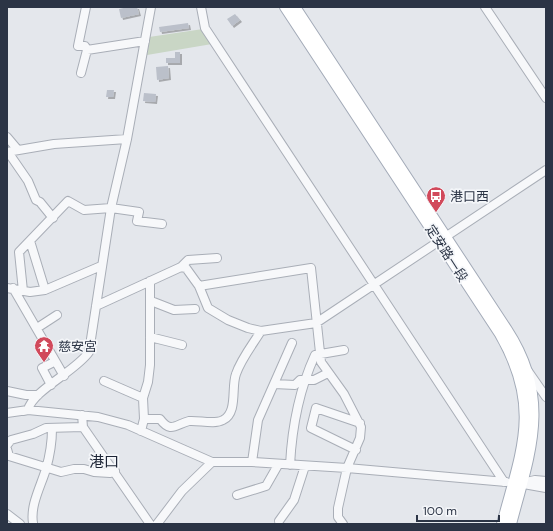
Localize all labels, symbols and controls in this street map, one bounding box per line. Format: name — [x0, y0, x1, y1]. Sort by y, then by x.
bus stop icon: 港口西 — [425, 185, 447, 213]
place label: 港口西 — [450, 188, 489, 205]
street label: 定安路一段 — [422, 221, 471, 285]
temple icon: 慈安宮 — [33, 335, 55, 363]
place label: 慈安宮 — [58, 338, 97, 355]
district label: 港口 — [89, 452, 119, 472]
scale bar — [417, 497, 499, 523]
text: 100 m — [423, 503, 457, 519]

